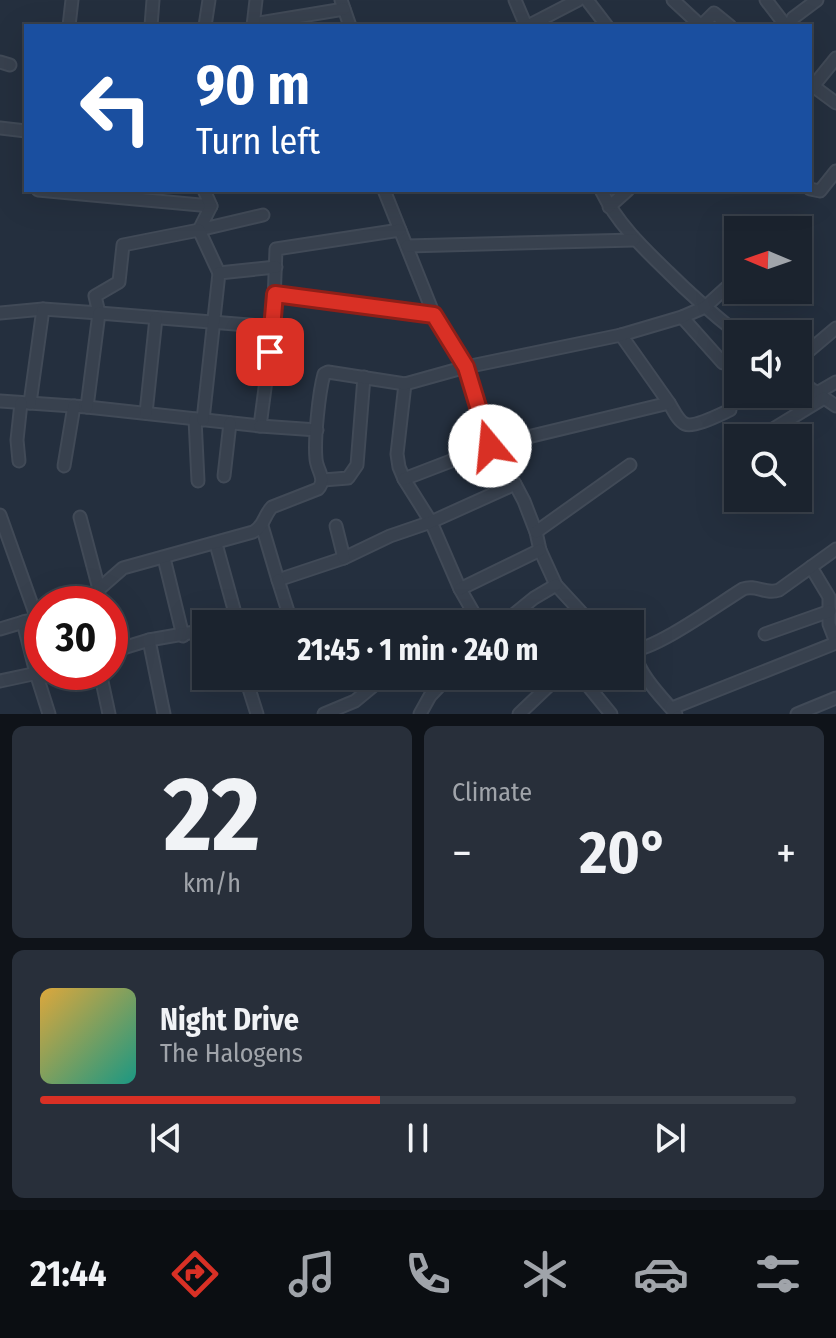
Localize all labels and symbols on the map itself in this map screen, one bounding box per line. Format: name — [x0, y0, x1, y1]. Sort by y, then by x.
north arrow — [724, 216, 812, 304]
pin — [236, 318, 304, 386]
position arrow — [448, 404, 532, 488]
speed limit sign: 30 — [24, 586, 128, 690]

